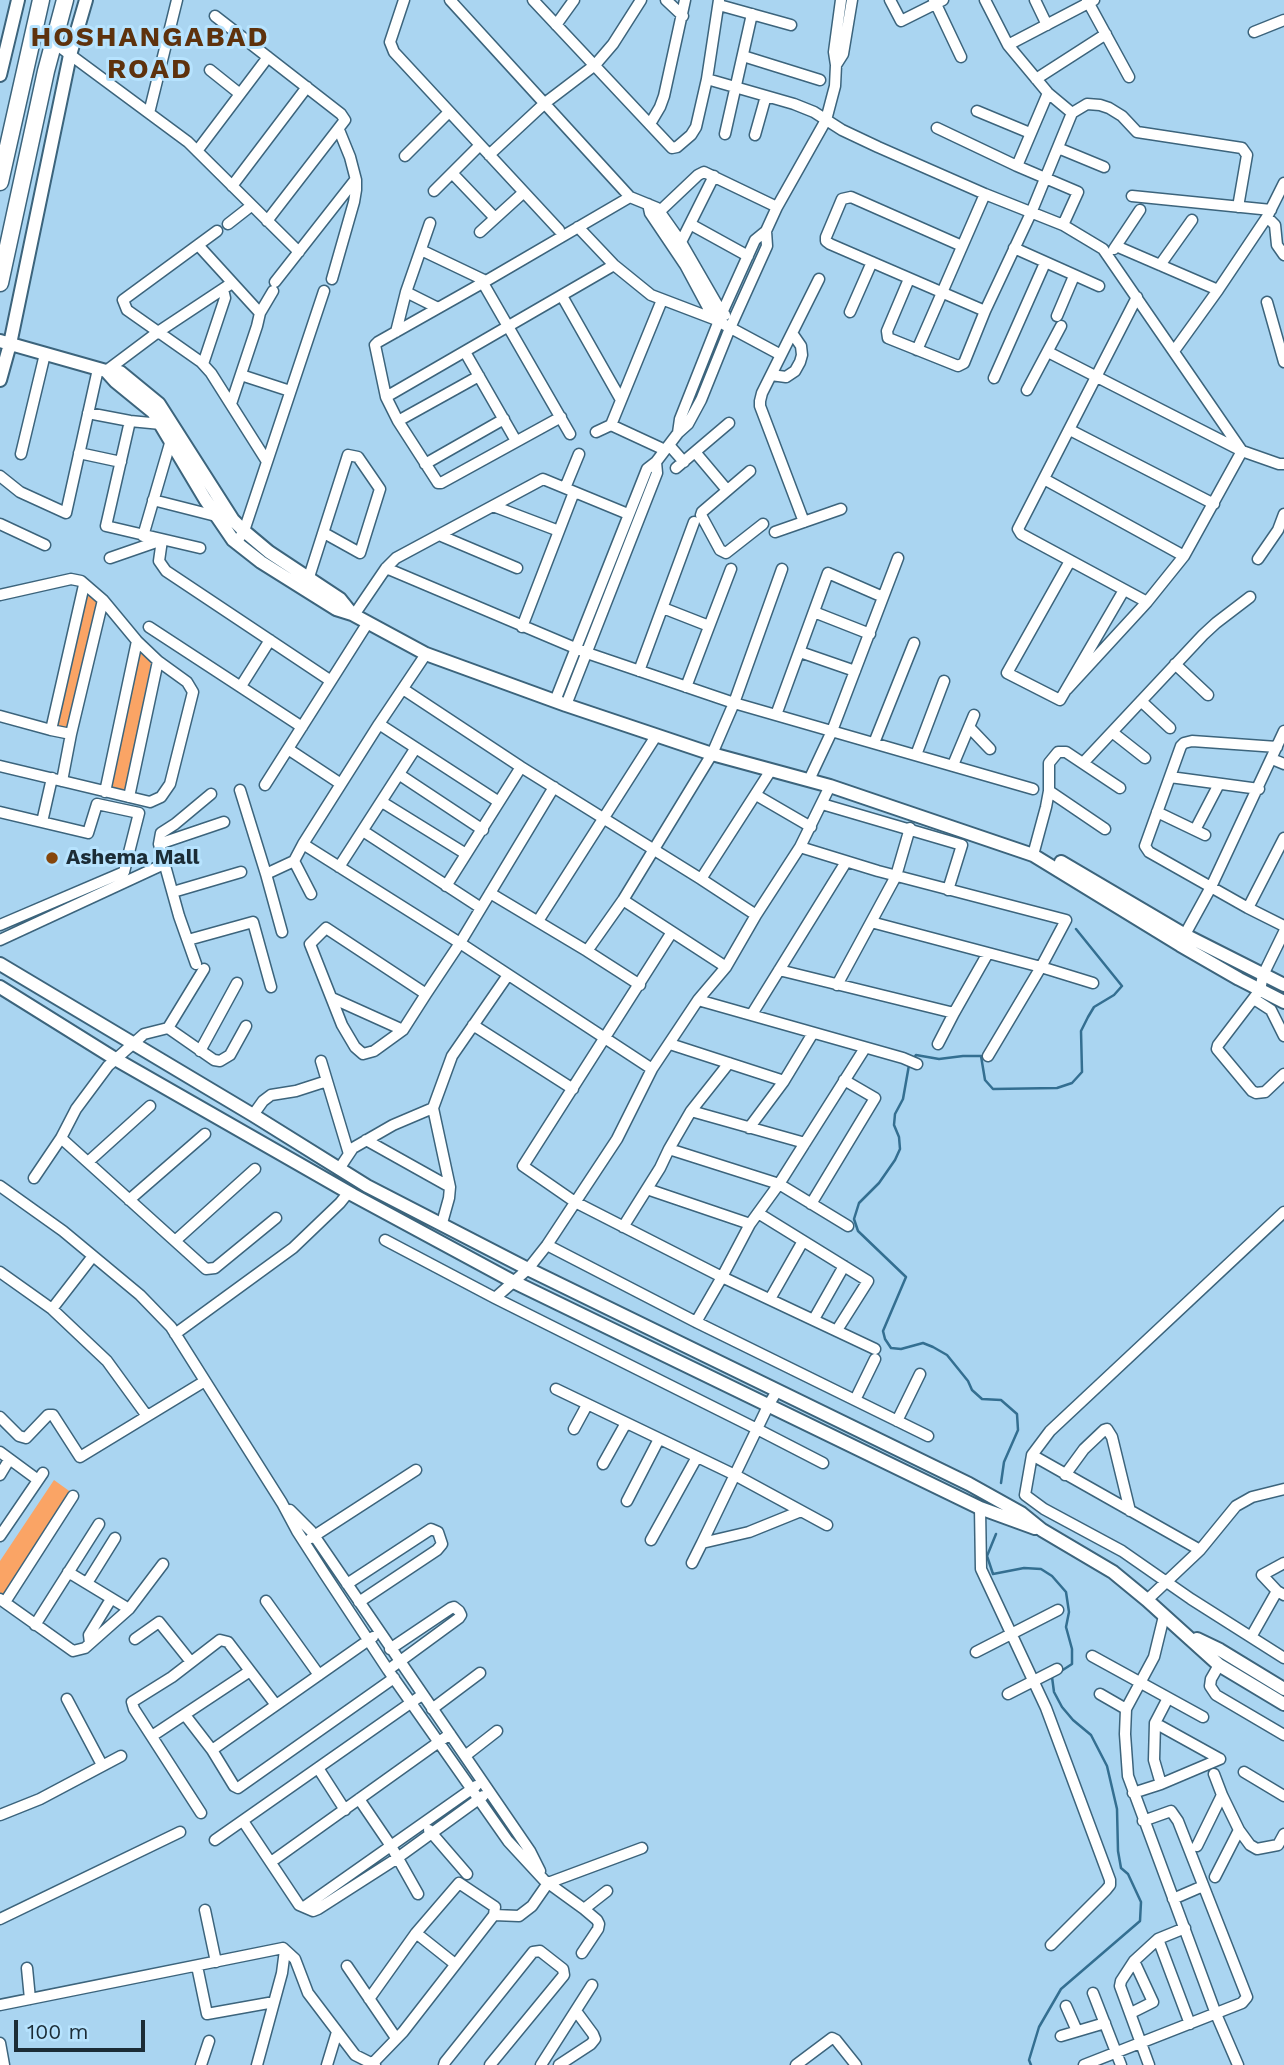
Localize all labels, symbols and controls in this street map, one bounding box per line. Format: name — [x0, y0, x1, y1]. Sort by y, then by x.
district label: HOSHANGABAD ROAD — [32, 21, 268, 87]
place label: Ashema Mall — [66, 845, 199, 871]
marker: Ashema Mall — [44, 850, 60, 866]
scale bar — [18, 2006, 149, 2050]
text: 100 m — [27, 2019, 89, 2044]

